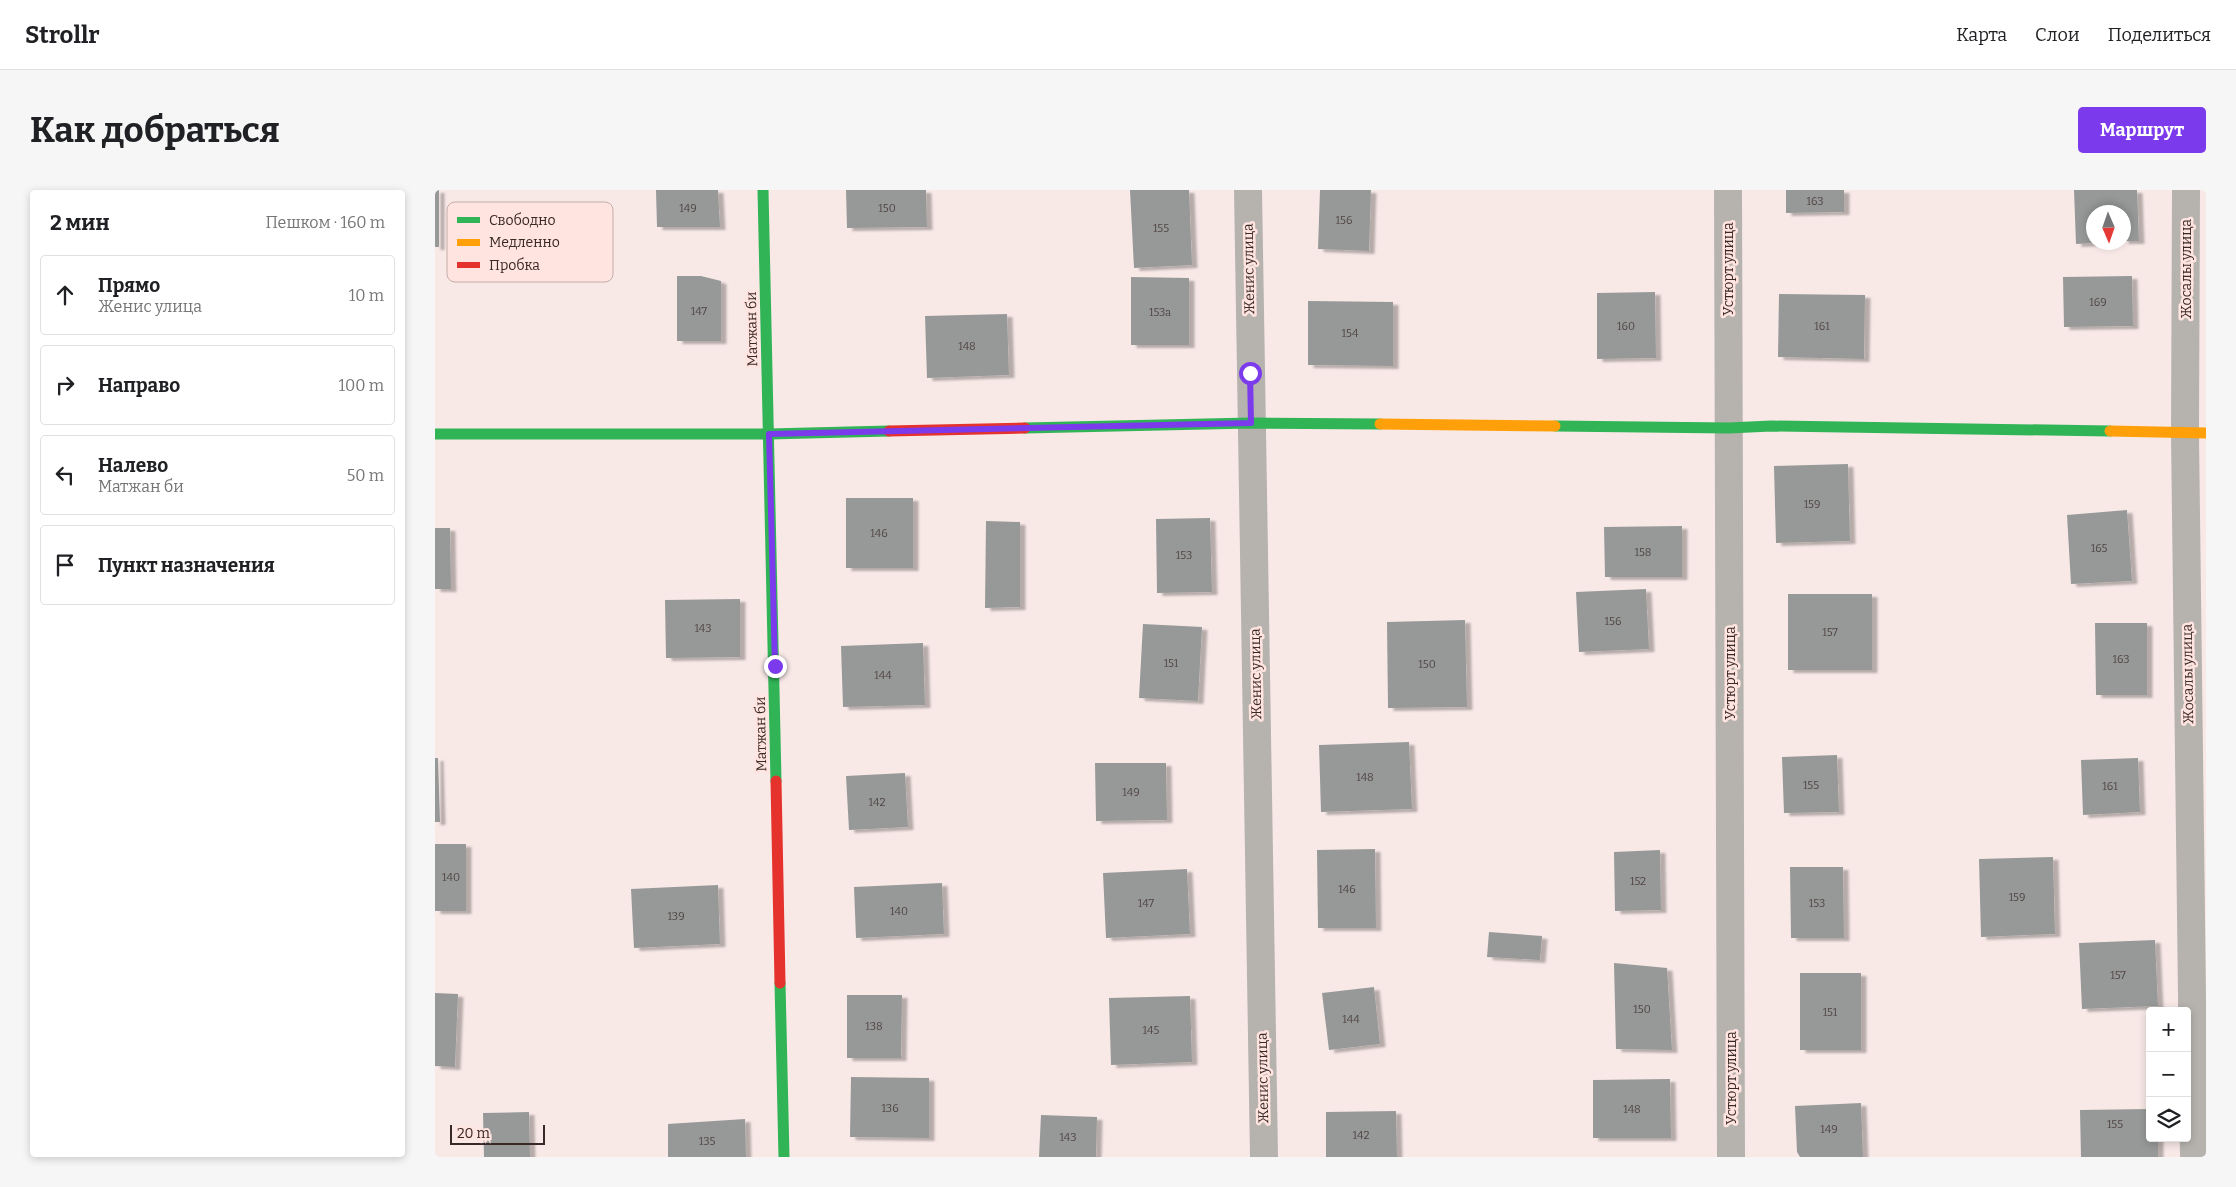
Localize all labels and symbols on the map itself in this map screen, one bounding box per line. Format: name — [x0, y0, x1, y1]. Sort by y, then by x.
house number: 163 — [1806, 195, 1824, 208]
legend — [447, 202, 613, 282]
house number: 149 — [679, 202, 697, 215]
house number: 150 — [878, 202, 896, 215]
north arrow — [2086, 205, 2131, 250]
text: Свободно — [489, 212, 555, 229]
house number: 156 — [1336, 214, 1352, 227]
street label: Жосалы улица — [2178, 219, 2195, 319]
house number: 155 — [1153, 222, 1169, 235]
street label: Устюрт улица — [1720, 222, 1737, 316]
street label: Женис улица — [1240, 223, 1258, 315]
text: Медленно — [489, 234, 560, 251]
text: Пробка — [489, 257, 540, 274]
street label: Матжан би — [743, 291, 761, 367]
house number: 169 — [2089, 296, 2107, 309]
house number: 147 — [691, 305, 708, 318]
house number: 153а — [1149, 306, 1171, 319]
house number: 160 — [1617, 320, 1635, 333]
house number: 161 — [1814, 320, 1830, 333]
house number: 154 — [1342, 327, 1359, 340]
house number: 148 — [958, 340, 976, 353]
route start — [1239, 362, 1262, 385]
house number: 159 — [1804, 498, 1820, 511]
house number: 146 — [870, 527, 888, 540]
house number: 165 — [2091, 542, 2107, 555]
house number: 158 — [1635, 546, 1651, 559]
house number: 153 — [1176, 549, 1192, 562]
house number: 156 — [1605, 615, 1621, 628]
house number: 143 — [694, 622, 712, 635]
street label: Жосалы улица — [2179, 623, 2197, 724]
street label: Устюрт улица — [1722, 626, 1739, 720]
house number: 157 — [1822, 626, 1838, 639]
street label: Женис улица — [1247, 628, 1265, 720]
house number: 163 — [2112, 653, 2130, 666]
route end — [764, 655, 787, 678]
house number: 151 — [1164, 657, 1179, 670]
house number: 150 — [1418, 658, 1436, 671]
house number: 144 — [874, 669, 892, 682]
street label: Матжан би — [752, 696, 770, 772]
house number: 148 — [1356, 771, 1374, 784]
house number: 155 — [1803, 779, 1819, 792]
house number: 161 — [2102, 780, 2118, 793]
house number: 149 — [1122, 786, 1140, 799]
house number: 142 — [869, 796, 885, 809]
house number: 140 — [442, 871, 460, 884]
house number: 152 — [1630, 875, 1646, 888]
house number: 146 — [1338, 883, 1356, 896]
house number: 159 — [2009, 891, 2025, 904]
house number: 147 — [1138, 897, 1155, 910]
house number: 153 — [1809, 897, 1825, 910]
house number: 140 — [890, 905, 908, 918]
house number: 139 — [667, 910, 685, 923]
house number: 157 — [2110, 969, 2126, 982]
house number: 150 — [1633, 1003, 1651, 1016]
house number: 151 — [1823, 1006, 1838, 1019]
house number: 144 — [1342, 1013, 1360, 1026]
house number: 138 — [865, 1020, 883, 1033]
house number: 145 — [1143, 1024, 1160, 1037]
street label: Устюрт улица — [1723, 1031, 1740, 1125]
street label: Женис улица — [1254, 1032, 1272, 1124]
house number: 136 — [881, 1102, 899, 1115]
house number: 148 — [1623, 1103, 1641, 1116]
house number: 155 — [2107, 1118, 2123, 1131]
scale bar — [450, 1122, 545, 1145]
house number: 149 — [1820, 1123, 1838, 1136]
house number: 142 — [1353, 1129, 1369, 1142]
house number: 143 — [1059, 1131, 1077, 1144]
house number: 135 — [699, 1135, 715, 1148]

